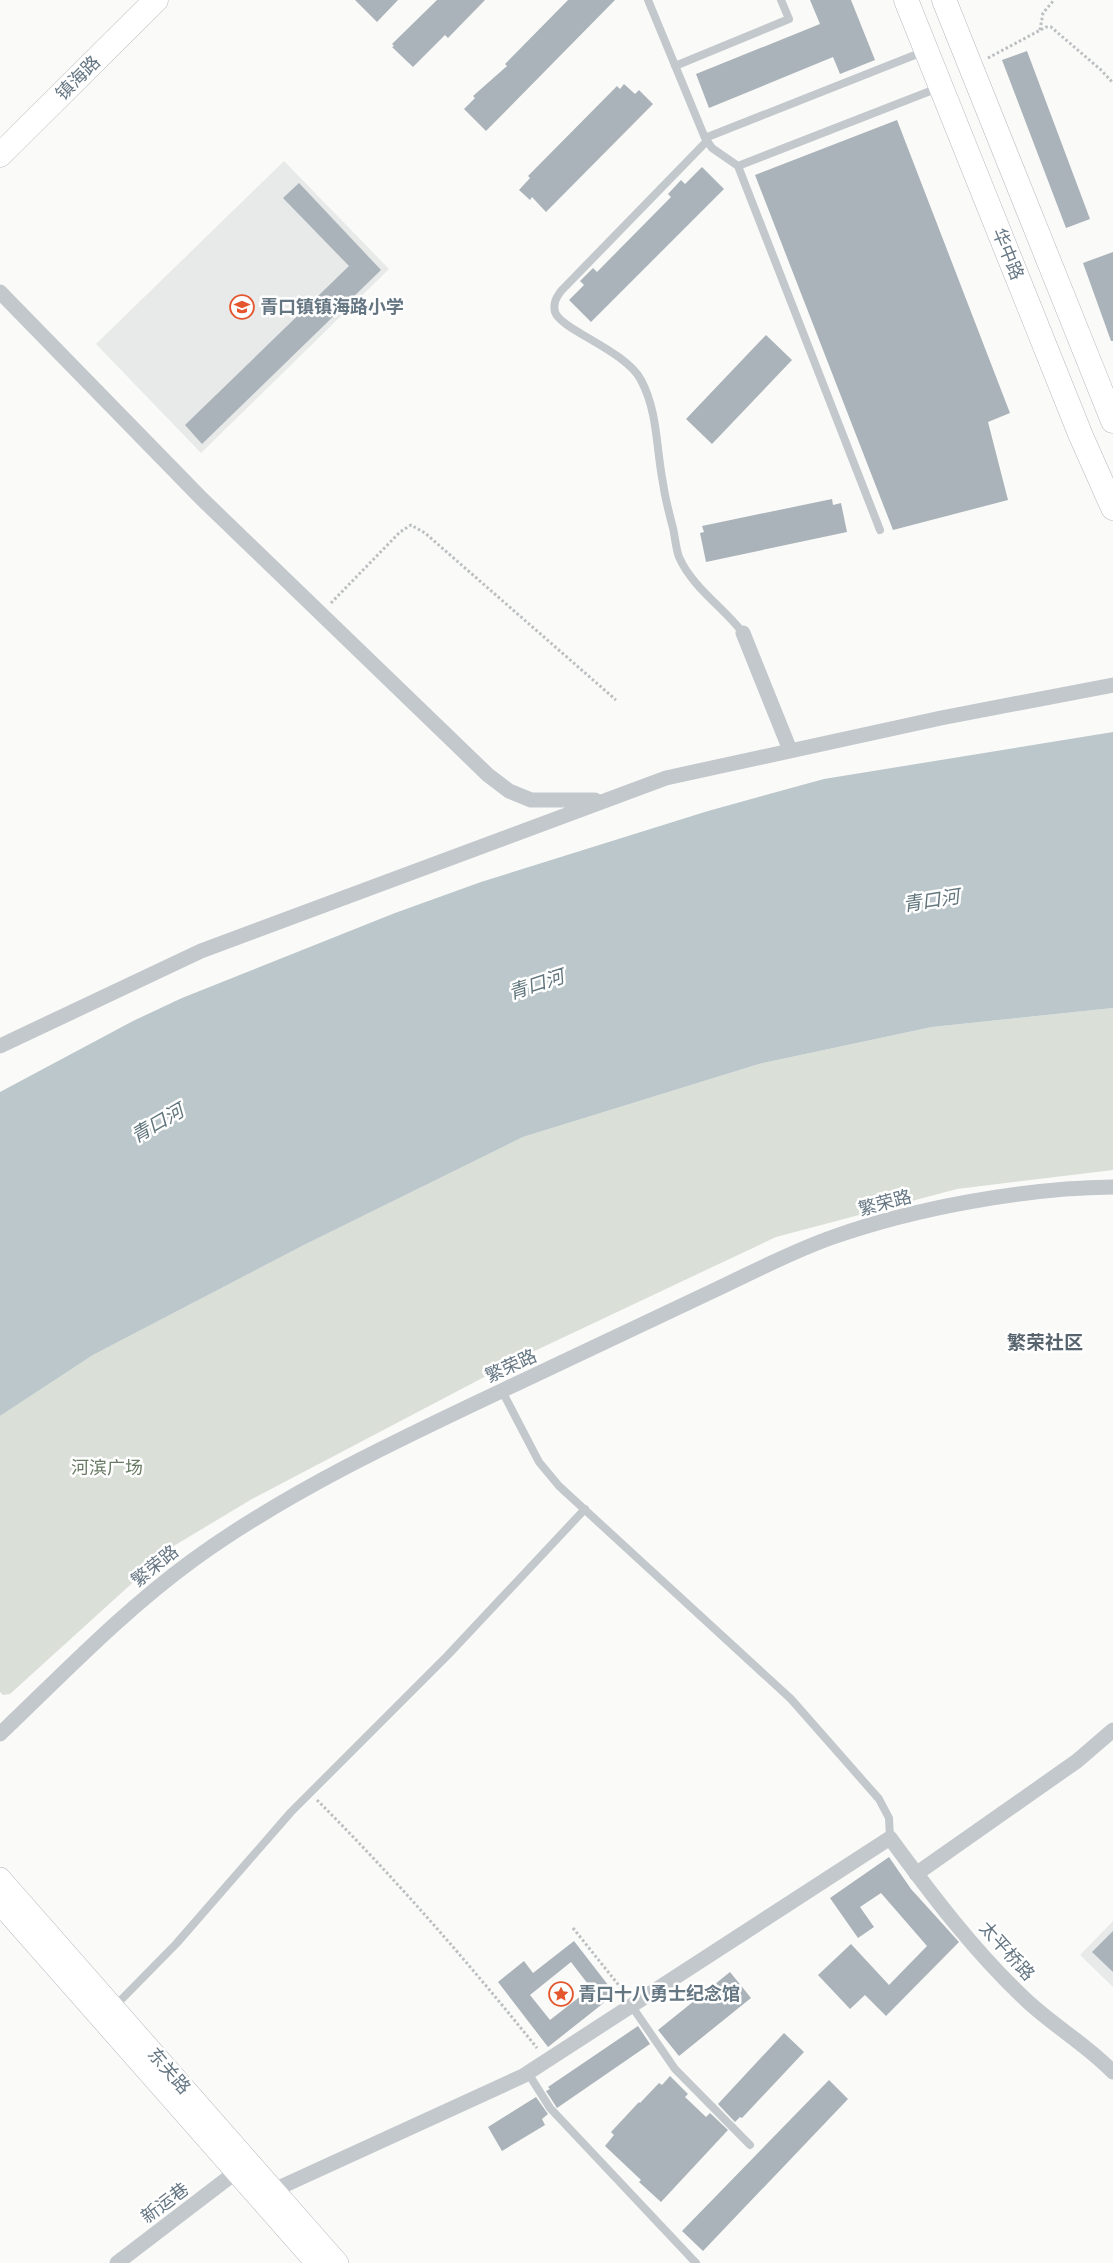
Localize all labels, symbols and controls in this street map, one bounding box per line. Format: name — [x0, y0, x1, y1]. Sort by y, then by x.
street label: 镇海路 — [51, 51, 104, 104]
street label: 华中路 — [989, 225, 1028, 283]
school or university icon: 青口镇镇海路小学 — [229, 294, 255, 320]
place label: 青口镇镇海路小学 — [260, 296, 404, 317]
water label: 青口河 — [901, 884, 965, 915]
water label: 青口河 — [505, 963, 570, 1003]
water label: 青口河 — [127, 1097, 191, 1147]
street label: 繁荣路 — [856, 1185, 914, 1220]
district label: 繁荣社区 — [1007, 1331, 1083, 1353]
street label: 繁荣路 — [482, 1345, 540, 1386]
park label: 河滨广场 — [71, 1457, 143, 1478]
street label: 繁荣路 — [127, 1540, 182, 1591]
street label: 太平桥路 — [975, 1917, 1039, 1984]
place icon: 青口十八勇士纪念馆 — [548, 1981, 574, 2007]
place label: 青口十八勇士纪念馆 — [578, 1983, 740, 2004]
street label: 东关路 — [144, 2043, 195, 2098]
street label: 新运巷 — [137, 2178, 193, 2227]

